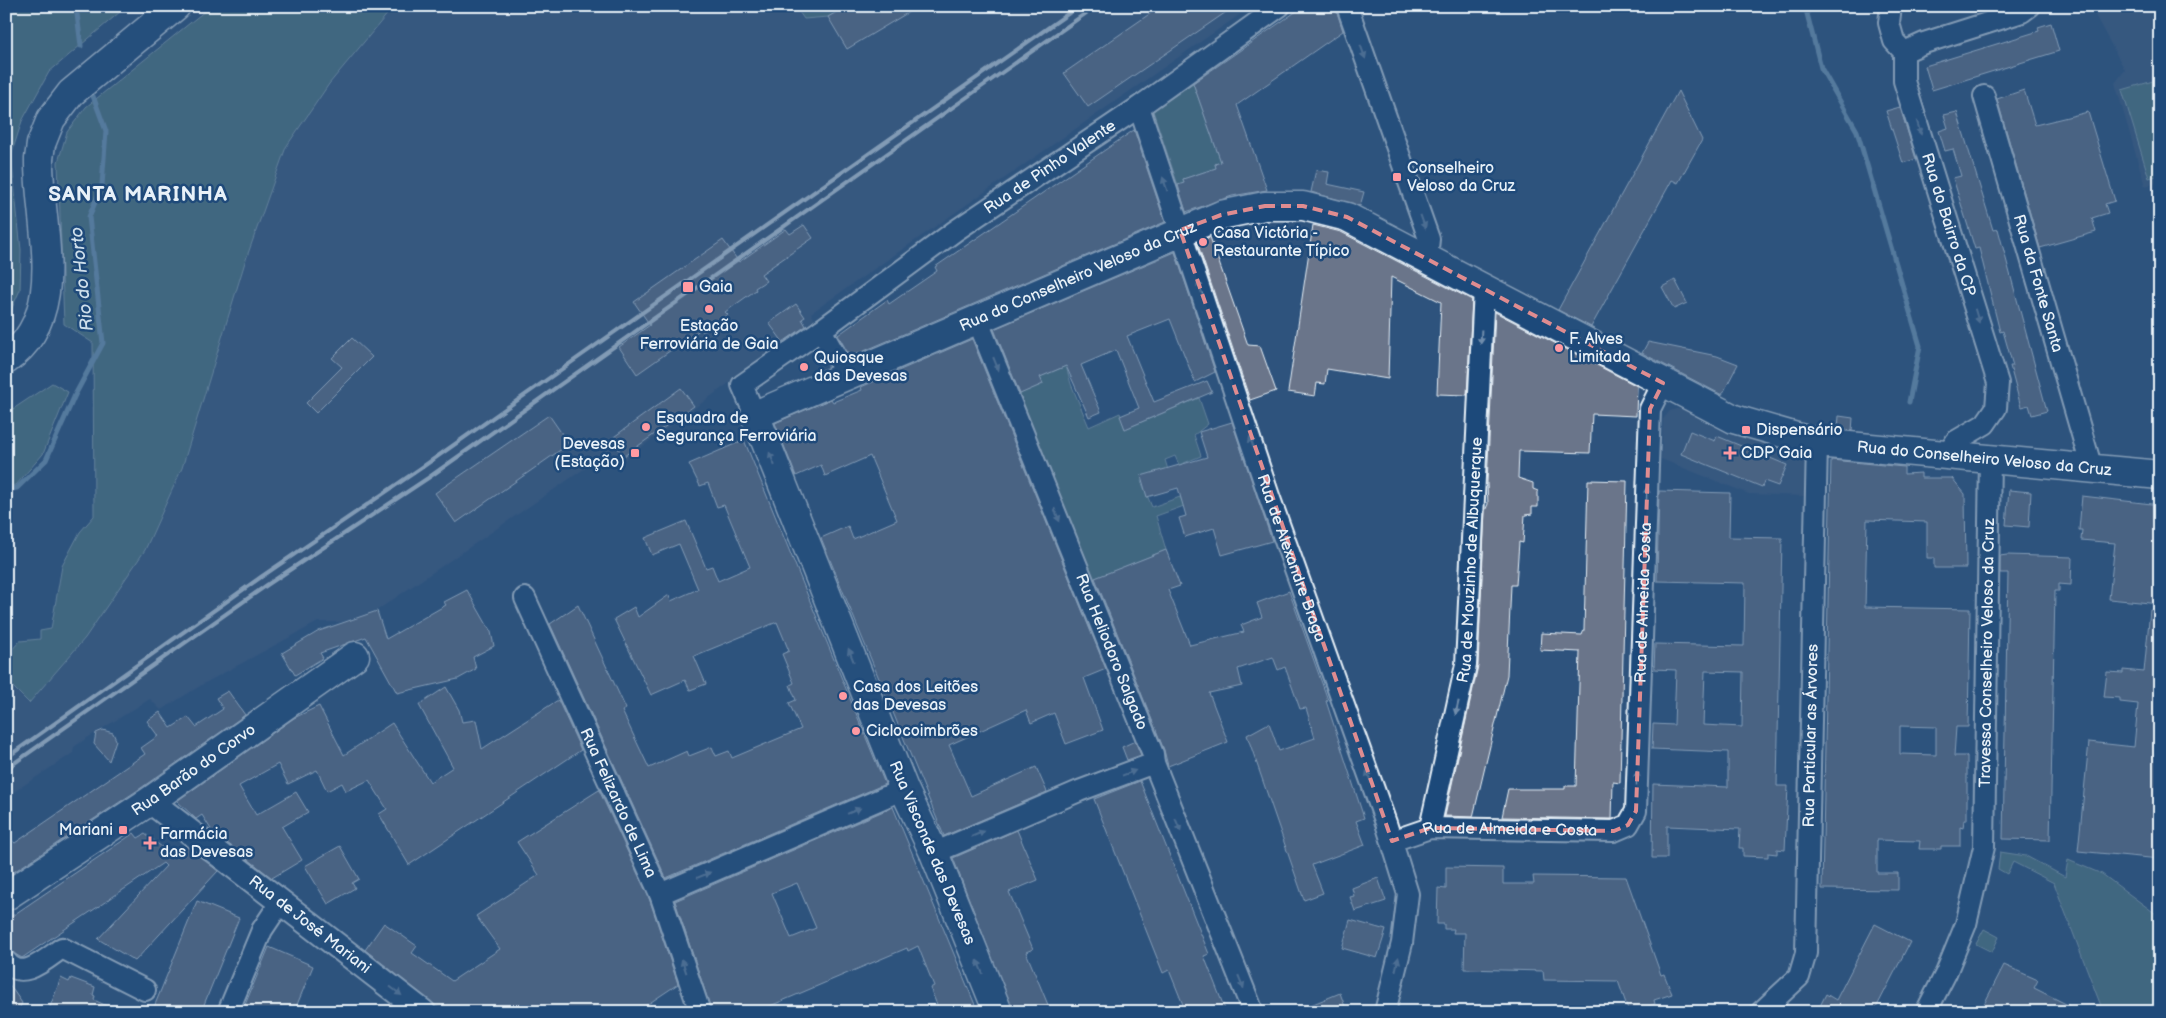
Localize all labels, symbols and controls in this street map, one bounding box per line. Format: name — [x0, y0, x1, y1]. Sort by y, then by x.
one-way arrow — [1359, 45, 1367, 60]
street label: Rua de Pinho Valente — [980, 116, 1120, 218]
one-way arrow — [1915, 120, 1923, 135]
street label: Rua do Bairro da CP — [1917, 151, 1980, 298]
place label: Conselheiro Veloso da Cruz — [1407, 159, 1516, 196]
marker: Conselheiro Veloso da Cruz — [1391, 171, 1403, 183]
one-way arrow — [1161, 177, 1168, 192]
district label: SANTA MARINHA — [48, 182, 228, 207]
street label: Rua da Fonte Santa — [2009, 212, 2067, 354]
one-way arrow — [1419, 215, 1427, 230]
street label: Rua do Conselheiro Veloso da Cruz — [957, 217, 1199, 336]
place label: Casa Victória - Restaurante Típico — [1213, 224, 1350, 261]
water label: Rio do Horto — [66, 226, 98, 332]
marker: Casa Victória - Restaurante Típico — [1197, 236, 1209, 248]
place label: Gaia — [699, 278, 733, 297]
marker: Gaia — [681, 280, 695, 294]
one-way arrow — [1196, 281, 1203, 296]
marker: Estação Ferroviária de Gaia — [703, 303, 715, 315]
one-way arrow — [1974, 309, 1982, 324]
place label: Estação Ferroviária de Gaia — [640, 317, 778, 354]
one-way arrow — [1477, 329, 1485, 345]
place label: F. Alves Limitada — [1569, 330, 1631, 367]
marker: F. Alves Limitada — [1553, 342, 1565, 354]
place label: Quiosque das Devesas — [814, 349, 907, 386]
one-way arrow — [992, 357, 1000, 371]
marker: Quiosque das Devesas — [798, 361, 810, 373]
place label: Esquadra de Segurança Ferroviária — [656, 409, 817, 446]
marker: Esquadra de Segurança Ferroviária — [640, 421, 652, 433]
place label: Dispensário — [1756, 421, 1843, 440]
marker: Dispensário — [1740, 424, 1752, 436]
place label: Devesas (Estação) — [555, 435, 625, 472]
one-way arrow — [1247, 435, 1255, 450]
street label: Rua de Mouzinho de Albuquerque — [1453, 436, 1486, 685]
street label: Rua do Conselheiro Veloso da Cruz — [1856, 437, 2113, 480]
place label: CDP Gaia — [1741, 444, 1812, 463]
marker: CDP Gaia — [1723, 446, 1737, 460]
marker: Devesas (Estação) — [629, 447, 641, 459]
one-way arrow — [768, 451, 775, 466]
street label: Rua de Alexandre Braga — [1253, 472, 1330, 644]
one-way arrow — [1643, 485, 1651, 501]
one-way arrow — [1053, 508, 1061, 522]
street label: Travessa Conselheiro Veloso da Cruz — [1975, 518, 1999, 787]
street label: Rua de Almeida Costa — [1631, 522, 1656, 683]
street label: Rua Heliodoro Salgado — [1072, 571, 1152, 733]
street label: Rua Particular as Árvores — [1799, 644, 1822, 828]
one-way arrow — [846, 648, 854, 662]
place label: Casa dos Leitões das Devesas — [853, 678, 978, 715]
marker: Casa dos Leitões das Devesas — [837, 690, 849, 702]
one-way arrow — [1453, 700, 1461, 715]
street label: Rua Barão do Corvo — [128, 720, 259, 820]
place label: Ciclocoimbrões — [866, 722, 978, 741]
street label: Rua Felizardo de Lima — [576, 725, 661, 881]
marker: Ciclocoimbrões — [850, 725, 862, 737]
street label: Rua Visconde das Devesas — [885, 758, 979, 948]
one-way arrow — [1121, 769, 1136, 776]
one-way arrow — [1365, 770, 1373, 785]
one-way arrow — [1634, 770, 1642, 786]
one-way arrow — [847, 807, 862, 815]
one-way arrow — [1174, 818, 1182, 833]
street label: Rua de Almeida e Costa — [1420, 818, 1597, 840]
place label: Mariani — [59, 821, 113, 840]
marker: Mariani — [117, 824, 129, 836]
place label: Farmácia das Devesas — [160, 825, 253, 862]
one-way arrow — [971, 830, 985, 838]
marker: Farmácia das Devesas — [144, 837, 156, 849]
one-way arrow — [697, 870, 711, 878]
street label: Rua de José Mariani — [245, 871, 375, 978]
one-way arrow — [1393, 957, 1401, 972]
one-way arrow — [680, 958, 687, 973]
one-way arrow — [975, 959, 983, 974]
one-way arrow — [1237, 975, 1245, 990]
one-way arrow — [389, 986, 403, 996]

